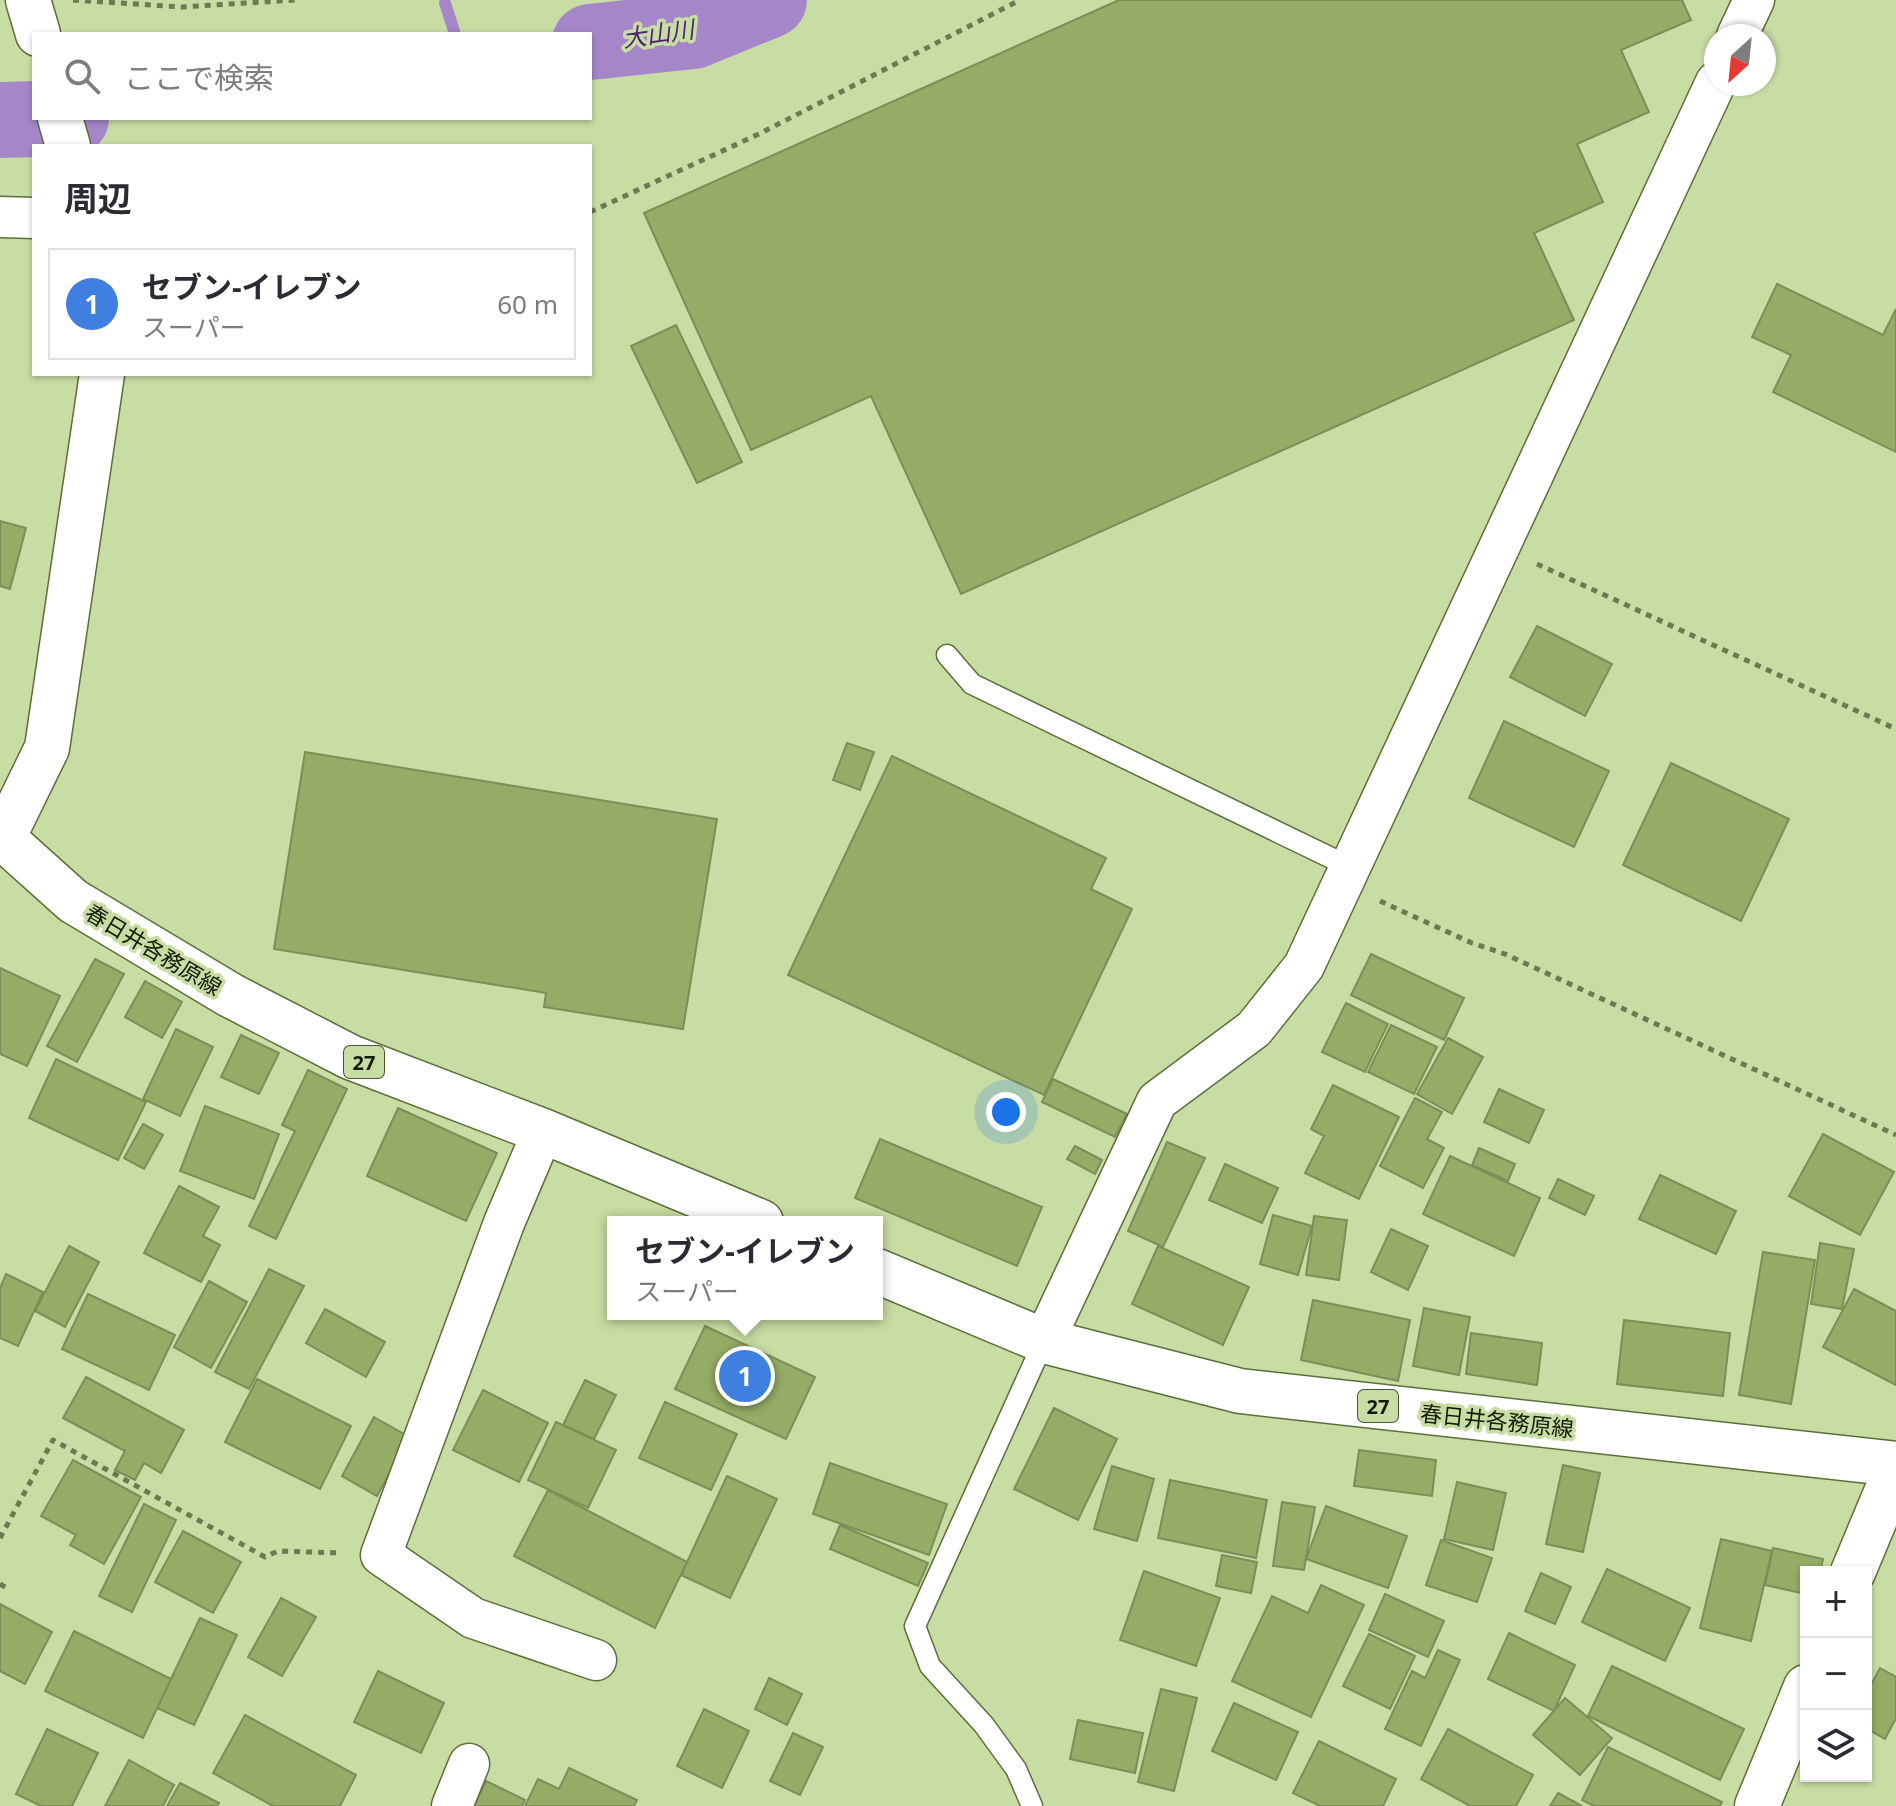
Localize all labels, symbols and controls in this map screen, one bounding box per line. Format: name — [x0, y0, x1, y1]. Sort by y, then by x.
water label: 大山川 — [620, 11, 699, 54]
north arrow — [1704, 24, 1776, 96]
search box — [32, 32, 592, 120]
icon: search — [60, 54, 104, 98]
text: ここで検索 — [124, 57, 274, 98]
text: 周辺 — [64, 175, 132, 221]
text: セブン-イレブン — [142, 266, 362, 307]
text: 1 — [85, 286, 99, 322]
text: 60 m — [497, 286, 558, 322]
text: スーパー — [142, 309, 246, 345]
street label: 春日井各務原線 — [80, 896, 228, 1002]
road number: 27 — [344, 1046, 384, 1078]
your location — [986, 1092, 1026, 1132]
popup — [607, 1216, 883, 1320]
text: セブン-イレブン — [635, 1230, 855, 1271]
text: スーパー — [635, 1273, 739, 1309]
pin: 1 — [719, 1346, 771, 1406]
road number: 27 — [1358, 1390, 1398, 1422]
street label: 春日井各務原線 — [1419, 1397, 1575, 1443]
map controls — [1800, 1566, 1872, 1782]
button: + — [1800, 1566, 1872, 1638]
button: − — [1800, 1638, 1872, 1710]
button: layers — [1800, 1710, 1872, 1782]

